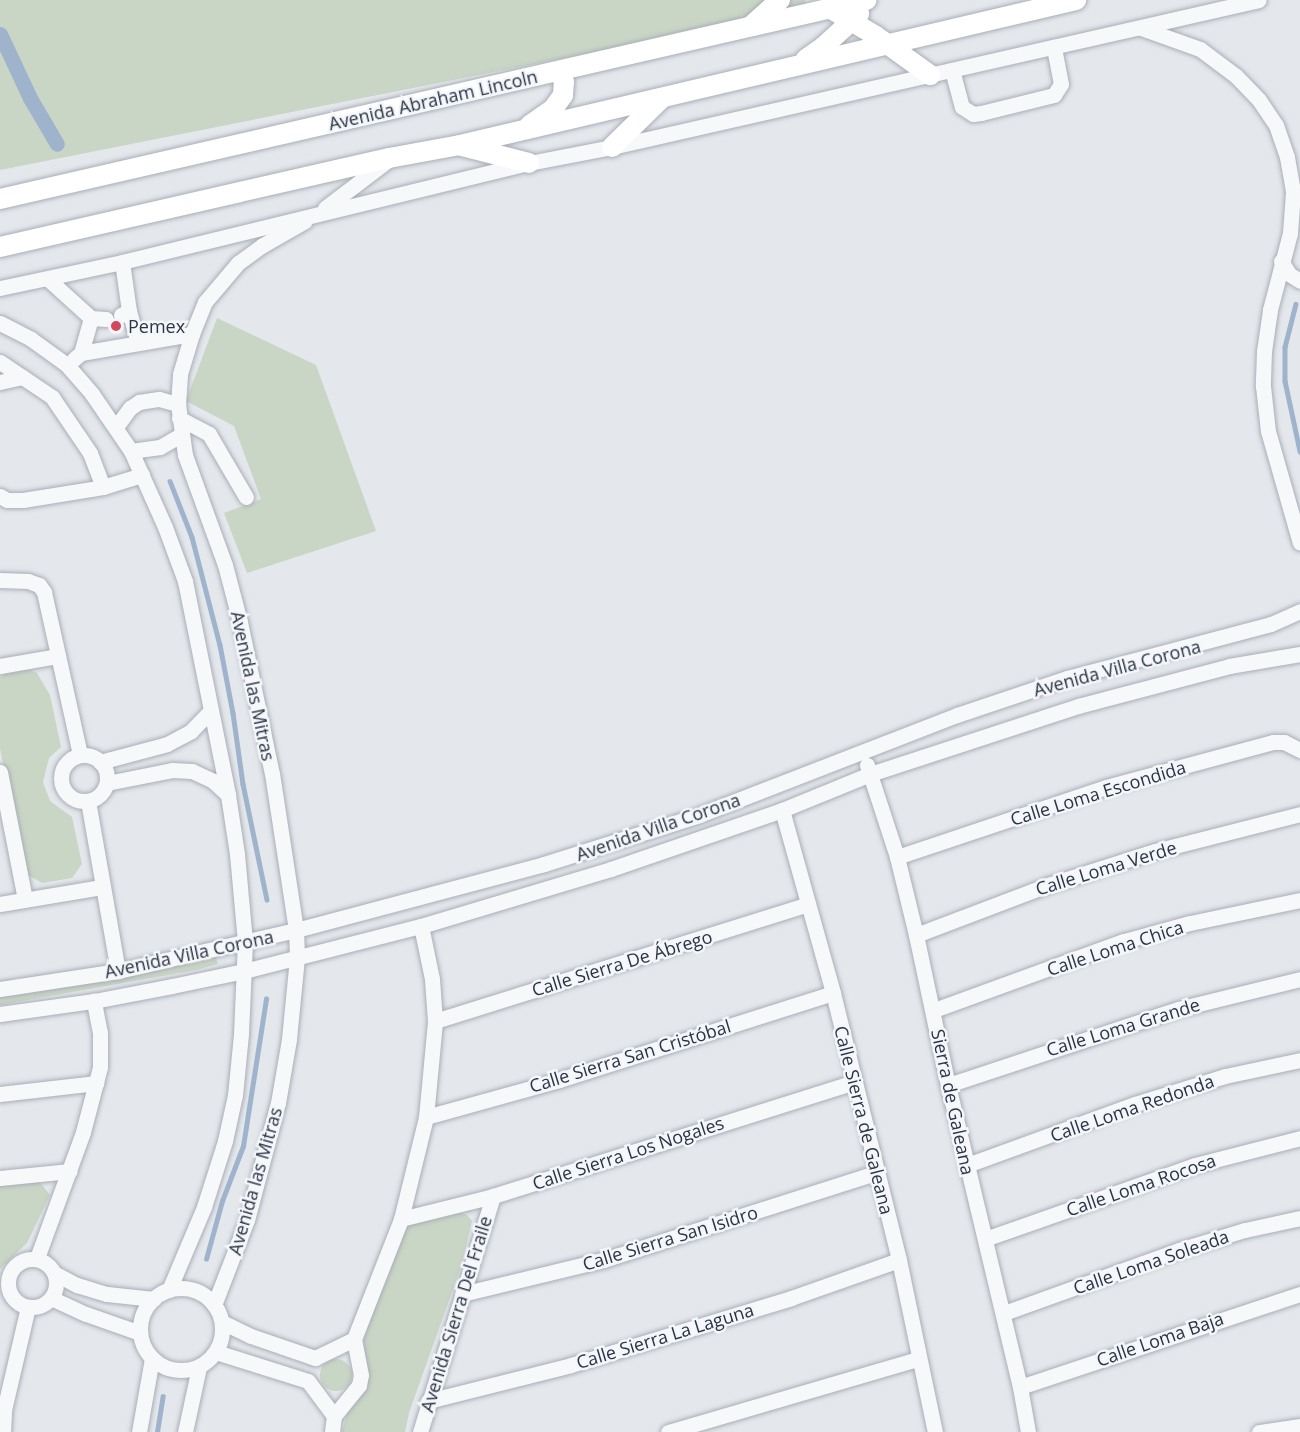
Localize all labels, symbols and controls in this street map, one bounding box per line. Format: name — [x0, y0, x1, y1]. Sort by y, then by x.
street label: Avenida Abraham Lincoln — [326, 65, 540, 135]
place label: Pemex — [128, 315, 185, 337]
marker: Pemex — [109, 319, 123, 333]
street label: Avenida las Mitras — [227, 609, 279, 763]
street label: Avenida Villa Corona — [1031, 635, 1203, 701]
street label: Calle Loma Escondida — [1008, 756, 1188, 830]
street label: Avenida Villa Corona — [573, 789, 743, 865]
street label: Calle Loma Verde — [1033, 836, 1179, 900]
street label: Calle Loma Chica — [1044, 916, 1186, 980]
street label: Calle Sierra De Ábrego — [529, 925, 715, 1001]
street label: Avenida Villa Corona — [103, 926, 275, 982]
street label: Calle Loma Grande — [1044, 993, 1202, 1061]
street label: Calle Sierra San Cristóbal — [527, 1015, 733, 1097]
street label: Calle Sierra de Galeana — [830, 1023, 898, 1217]
street label: Sierra de Galeana — [927, 1027, 979, 1177]
street label: Calle Loma Redonda — [1047, 1070, 1217, 1146]
street label: Avenida las Mitras — [224, 1105, 286, 1257]
street label: Calle Sierra Los Nogales — [530, 1112, 726, 1194]
street label: Calle Loma Rocosa — [1063, 1149, 1219, 1221]
street label: Calle Sierra San Isidro — [580, 1201, 760, 1275]
street label: Avenida Sierra Del Fraile — [416, 1213, 496, 1415]
street label: Calle Loma Soleada — [1070, 1225, 1232, 1299]
street label: Calle Sierra La Laguna — [574, 1299, 756, 1373]
street label: Calle Loma Baja — [1094, 1307, 1226, 1371]

